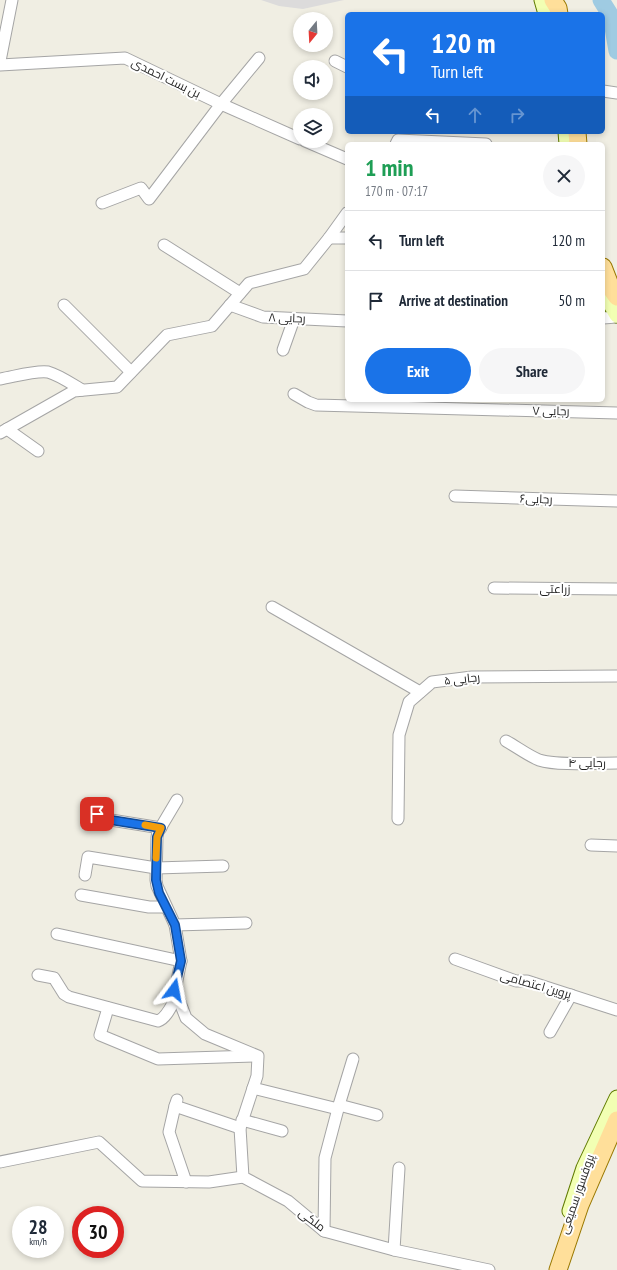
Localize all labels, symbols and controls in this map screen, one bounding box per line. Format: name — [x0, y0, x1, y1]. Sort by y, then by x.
north arrow — [293, 12, 333, 52]
map controls — [293, 12, 333, 148]
text: 120 m — [431, 24, 495, 61]
icon: left — [365, 28, 417, 80]
street label: بن بست احمدی — [129, 54, 203, 101]
button: sound — [293, 60, 333, 100]
text: Turn left — [431, 60, 483, 83]
icon: left — [422, 104, 444, 126]
icon: ahead — [464, 104, 486, 126]
icon: right — [506, 104, 528, 126]
button: layers — [293, 108, 333, 148]
text: 1 min — [365, 152, 413, 183]
button: close — [543, 155, 585, 197]
text: 170 m · 07:17 — [365, 183, 428, 200]
icon: left — [365, 230, 387, 252]
text: Turn left — [399, 231, 444, 250]
text: 120 m — [552, 231, 585, 250]
icon: arrive — [365, 290, 387, 312]
text: Arrive at destination — [399, 291, 508, 310]
text: 50 m — [559, 291, 585, 310]
street label: رجایی ۸ — [268, 309, 306, 326]
button: Exit — [365, 348, 471, 394]
button: Share — [479, 348, 585, 394]
street label: رجایی ۷ — [532, 403, 570, 418]
street label: رجایی۶ — [519, 490, 553, 507]
street label: زراعتی — [540, 581, 570, 596]
street label: رجایی ۵ — [443, 669, 481, 688]
street label: رجایی ۴ — [568, 755, 606, 770]
pin — [80, 797, 114, 831]
icon: arrive — [86, 803, 108, 825]
street label: پروین اعتصامی — [498, 967, 574, 1004]
position arrow — [153, 969, 195, 1011]
street label: پروفسور سمیعی — [556, 1151, 599, 1236]
street label: ملکی — [296, 1205, 329, 1235]
speed limit sign: 30 — [72, 1206, 124, 1258]
text: 28 — [28, 1214, 48, 1240]
text: km/h — [29, 1235, 47, 1248]

